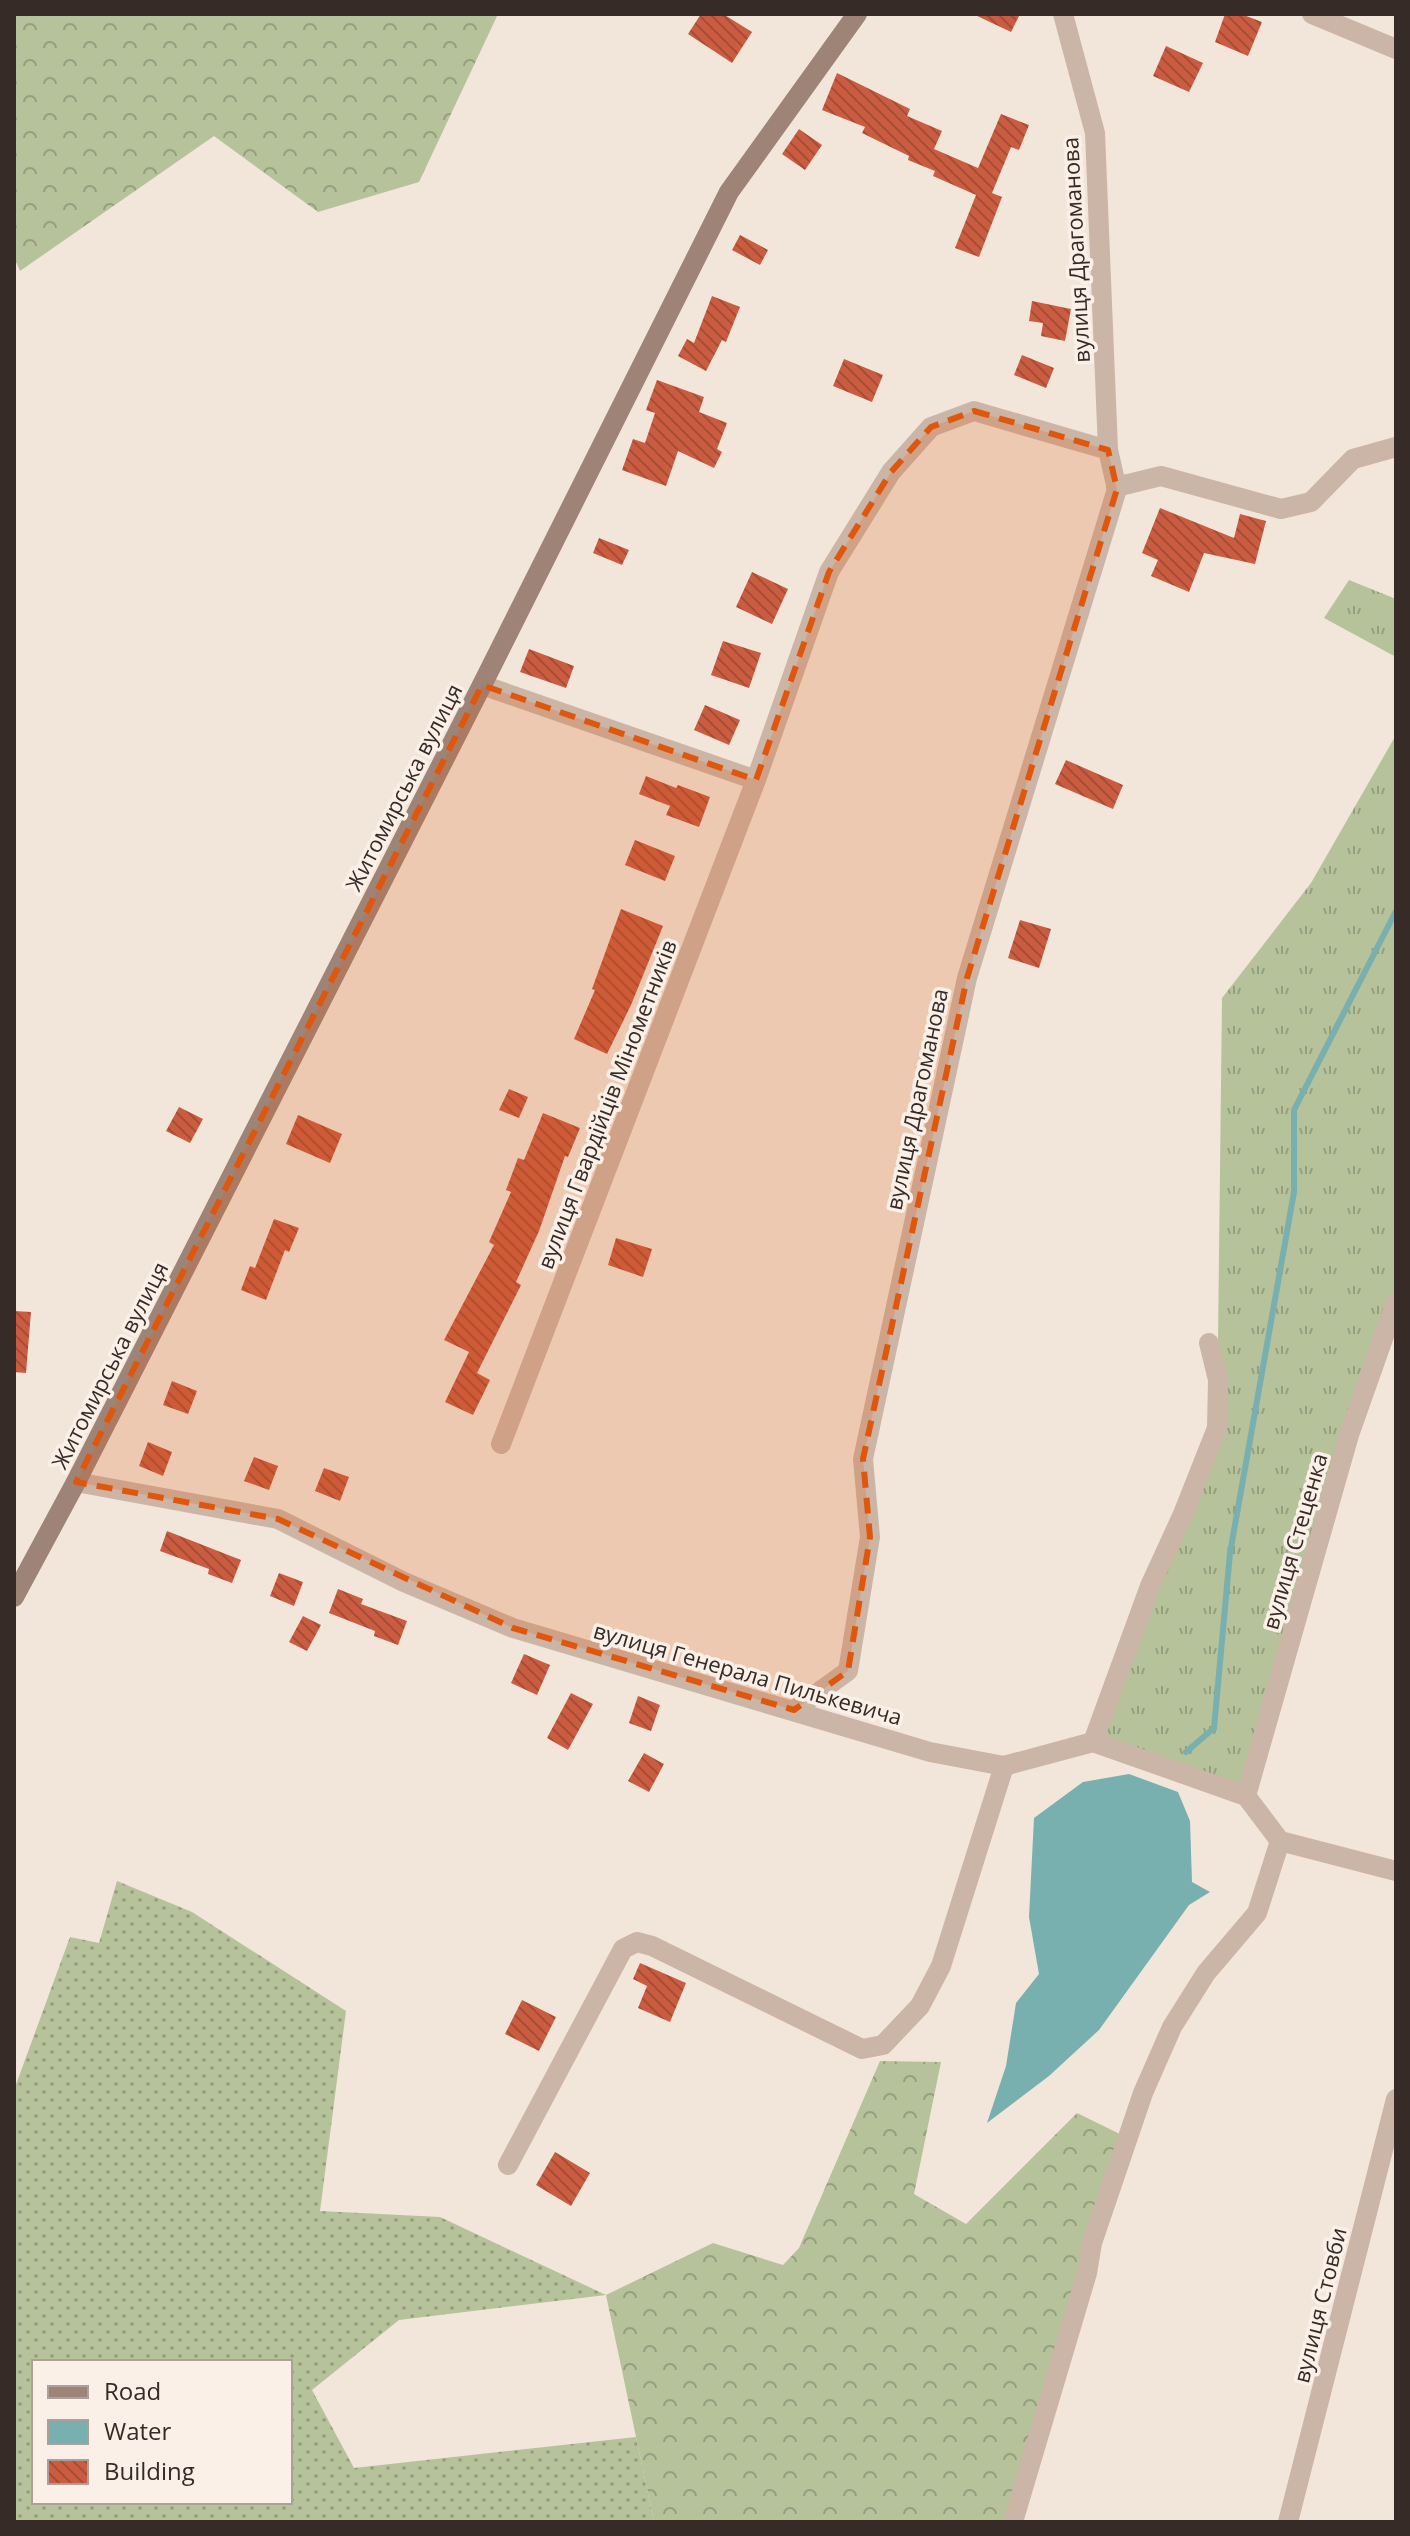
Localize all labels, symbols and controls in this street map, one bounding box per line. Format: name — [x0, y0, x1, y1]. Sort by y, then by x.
street label: вулиця Драгоманова — [1054, 137, 1096, 363]
street label: Житомирська вулиця — [338, 678, 468, 896]
street label: вулиця Гвардійців Мінометників — [529, 935, 683, 1273]
street label: вулиця Драгоманова — [878, 985, 954, 1213]
street label: Житомирська вулиця — [44, 1256, 174, 1474]
street label: вулиця Стеценка — [1254, 1449, 1334, 1633]
street label: вулиця Генерала Пилькевича — [590, 1615, 906, 1731]
street label: вулиця Стовби — [1285, 2224, 1353, 2386]
legend — [32, 2360, 292, 2504]
text: Road — [104, 2374, 161, 2407]
text: Water — [104, 2414, 172, 2447]
text: Building — [104, 2454, 195, 2487]

